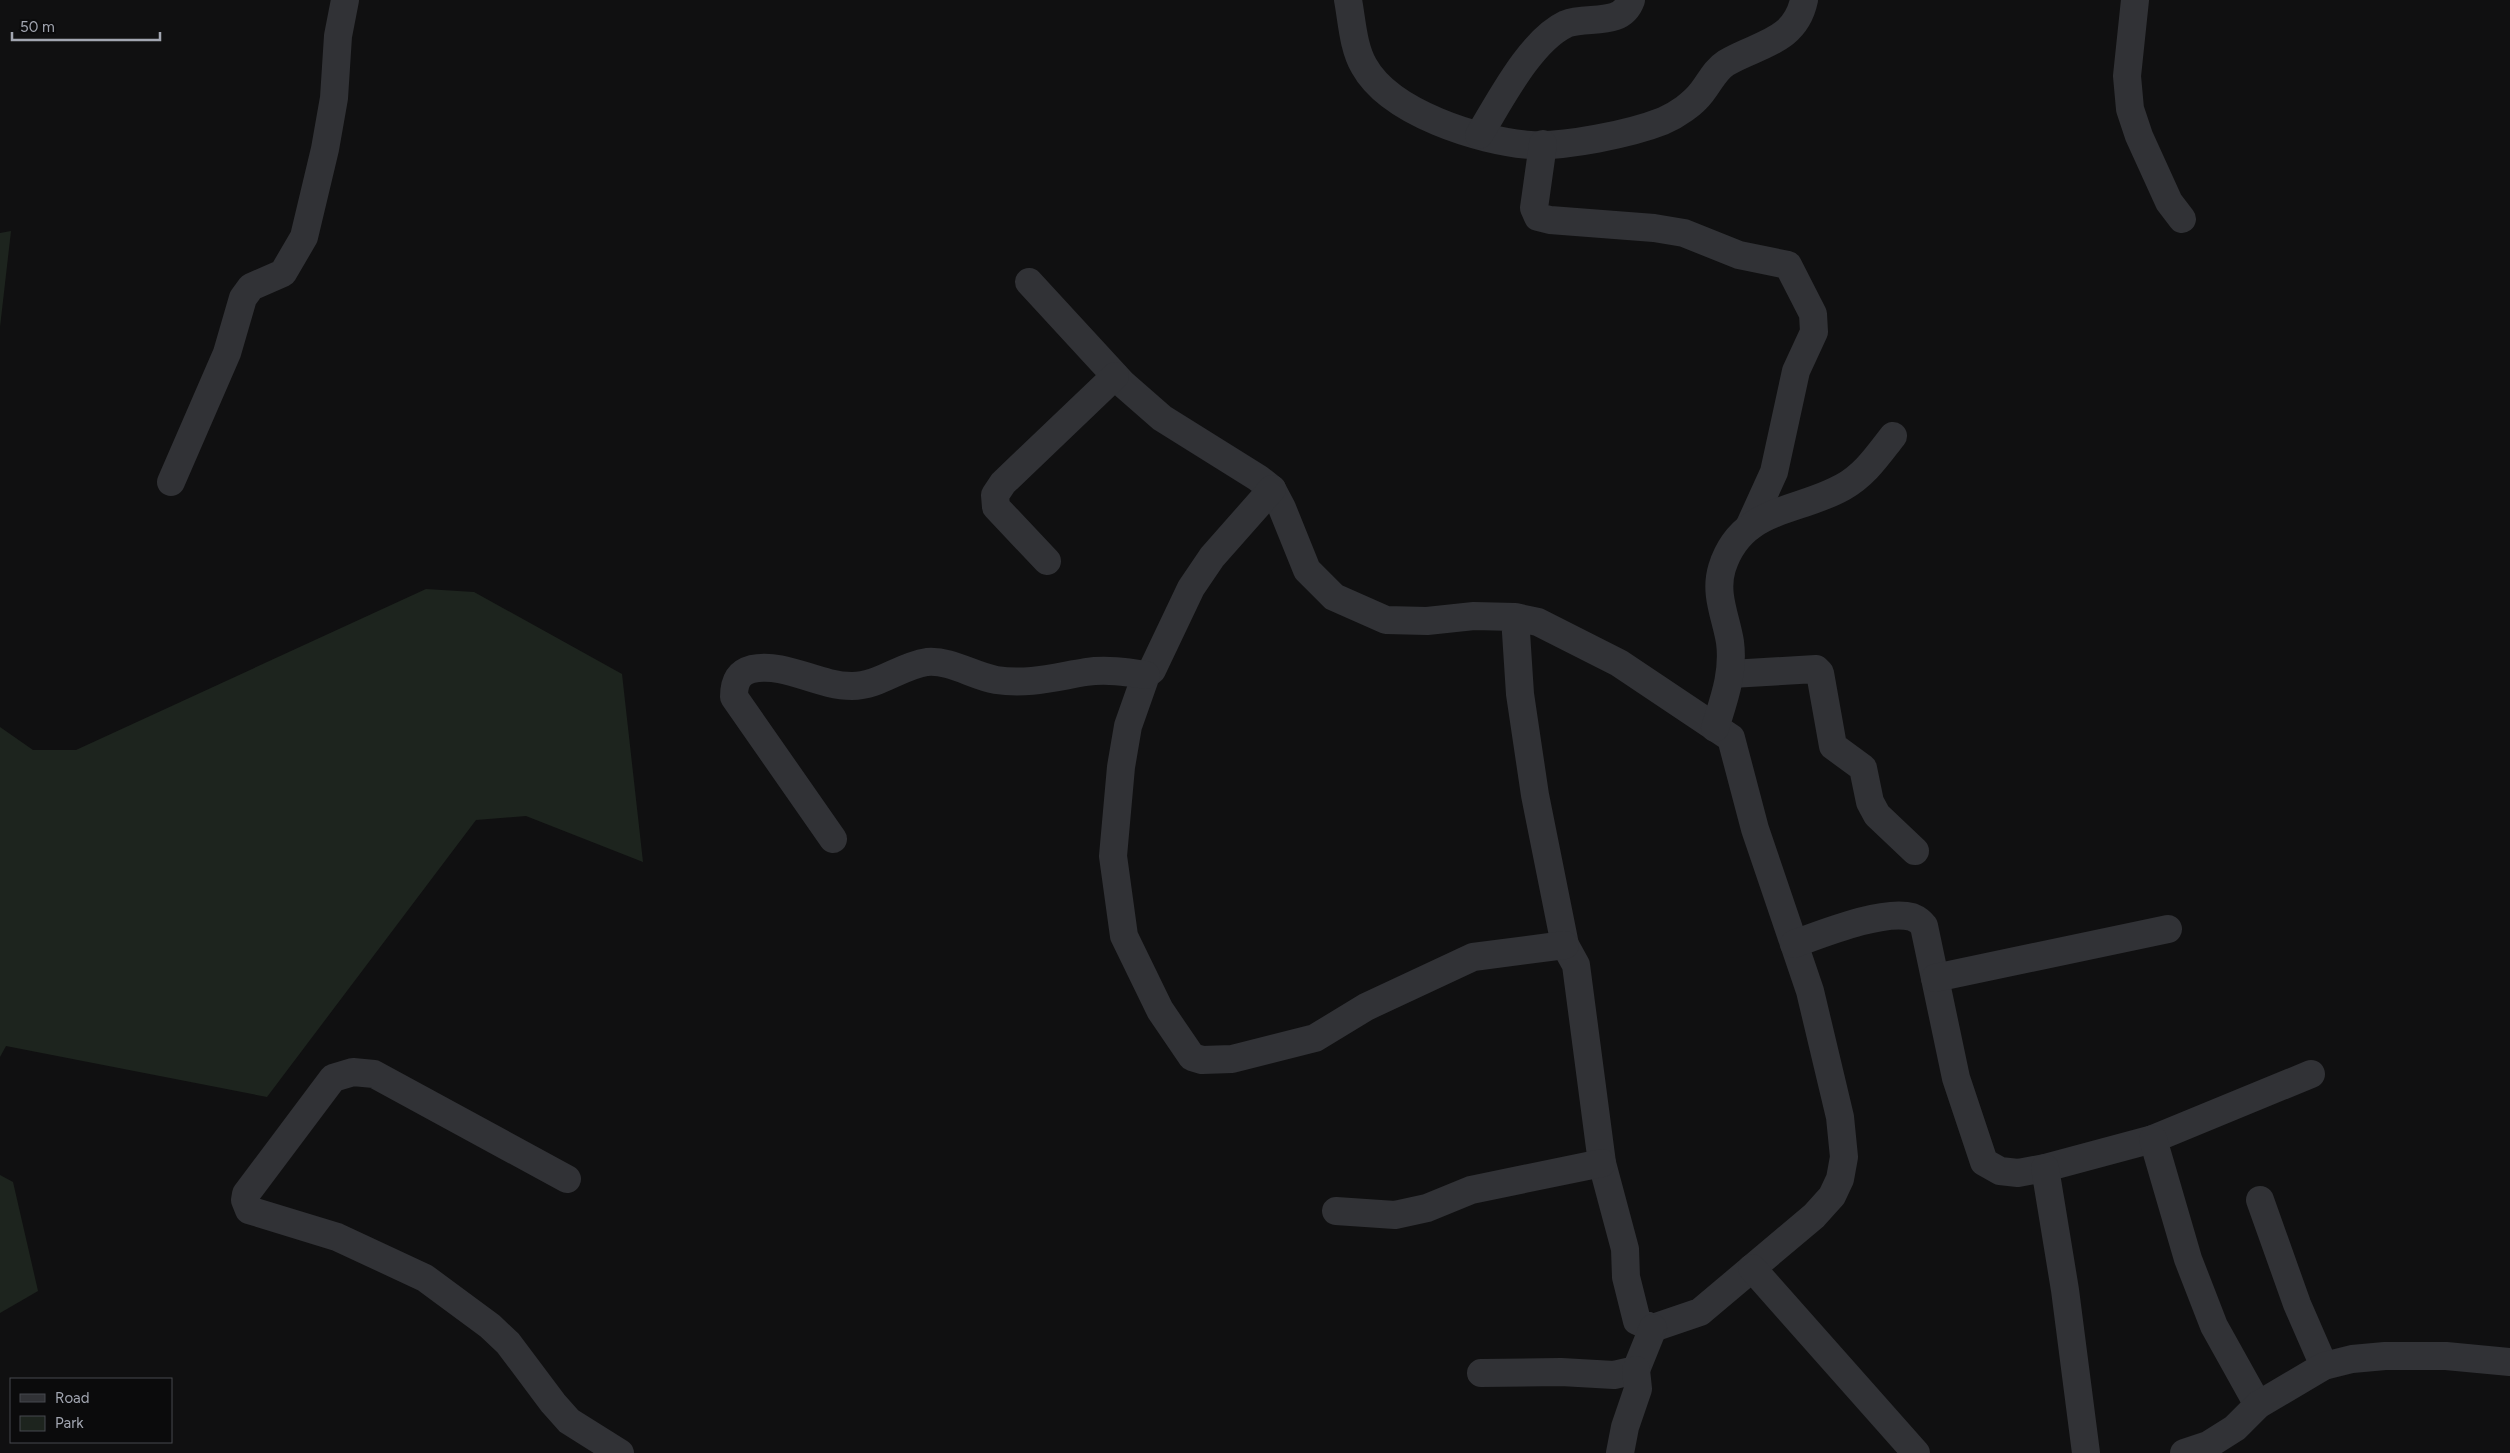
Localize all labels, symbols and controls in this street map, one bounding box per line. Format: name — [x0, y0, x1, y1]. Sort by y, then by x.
scale bar — [12, 10, 160, 42]
text: 50 m — [20, 18, 55, 36]
legend — [10, 1378, 172, 1443]
text: Road — [55, 1389, 90, 1407]
text: Park — [55, 1414, 84, 1432]

